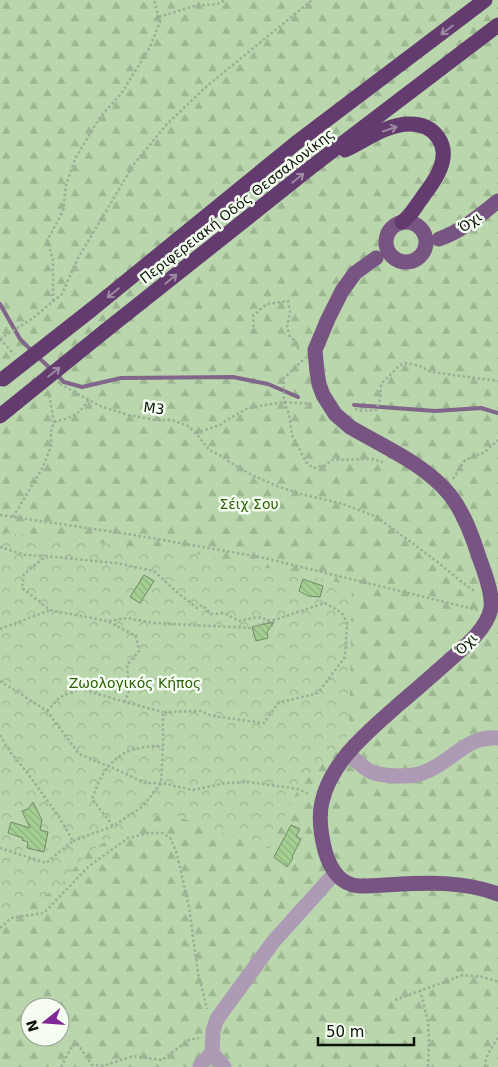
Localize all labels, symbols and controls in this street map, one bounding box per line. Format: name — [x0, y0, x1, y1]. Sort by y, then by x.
one-way arrow — [440, 24, 453, 35]
one-way arrow — [382, 124, 397, 133]
street label: Περιφερειακή Οδός Θεσσαλονίκης — [137, 125, 337, 287]
one-way arrow — [291, 172, 304, 183]
street label: Όχι — [455, 208, 485, 236]
one-way arrow — [164, 274, 177, 285]
one-way arrow — [106, 287, 119, 298]
one-way arrow — [47, 367, 60, 378]
street label: Μ3 — [143, 399, 165, 417]
park label: Σέιχ Σου — [219, 496, 279, 512]
street label: Όχι — [451, 630, 480, 659]
park label: Ζωολογικός Κήπος — [69, 675, 201, 691]
north arrow — [20, 997, 70, 1047]
scale bar — [318, 1014, 414, 1046]
text: N — [23, 1018, 42, 1034]
text: 50 m — [326, 1023, 364, 1041]

